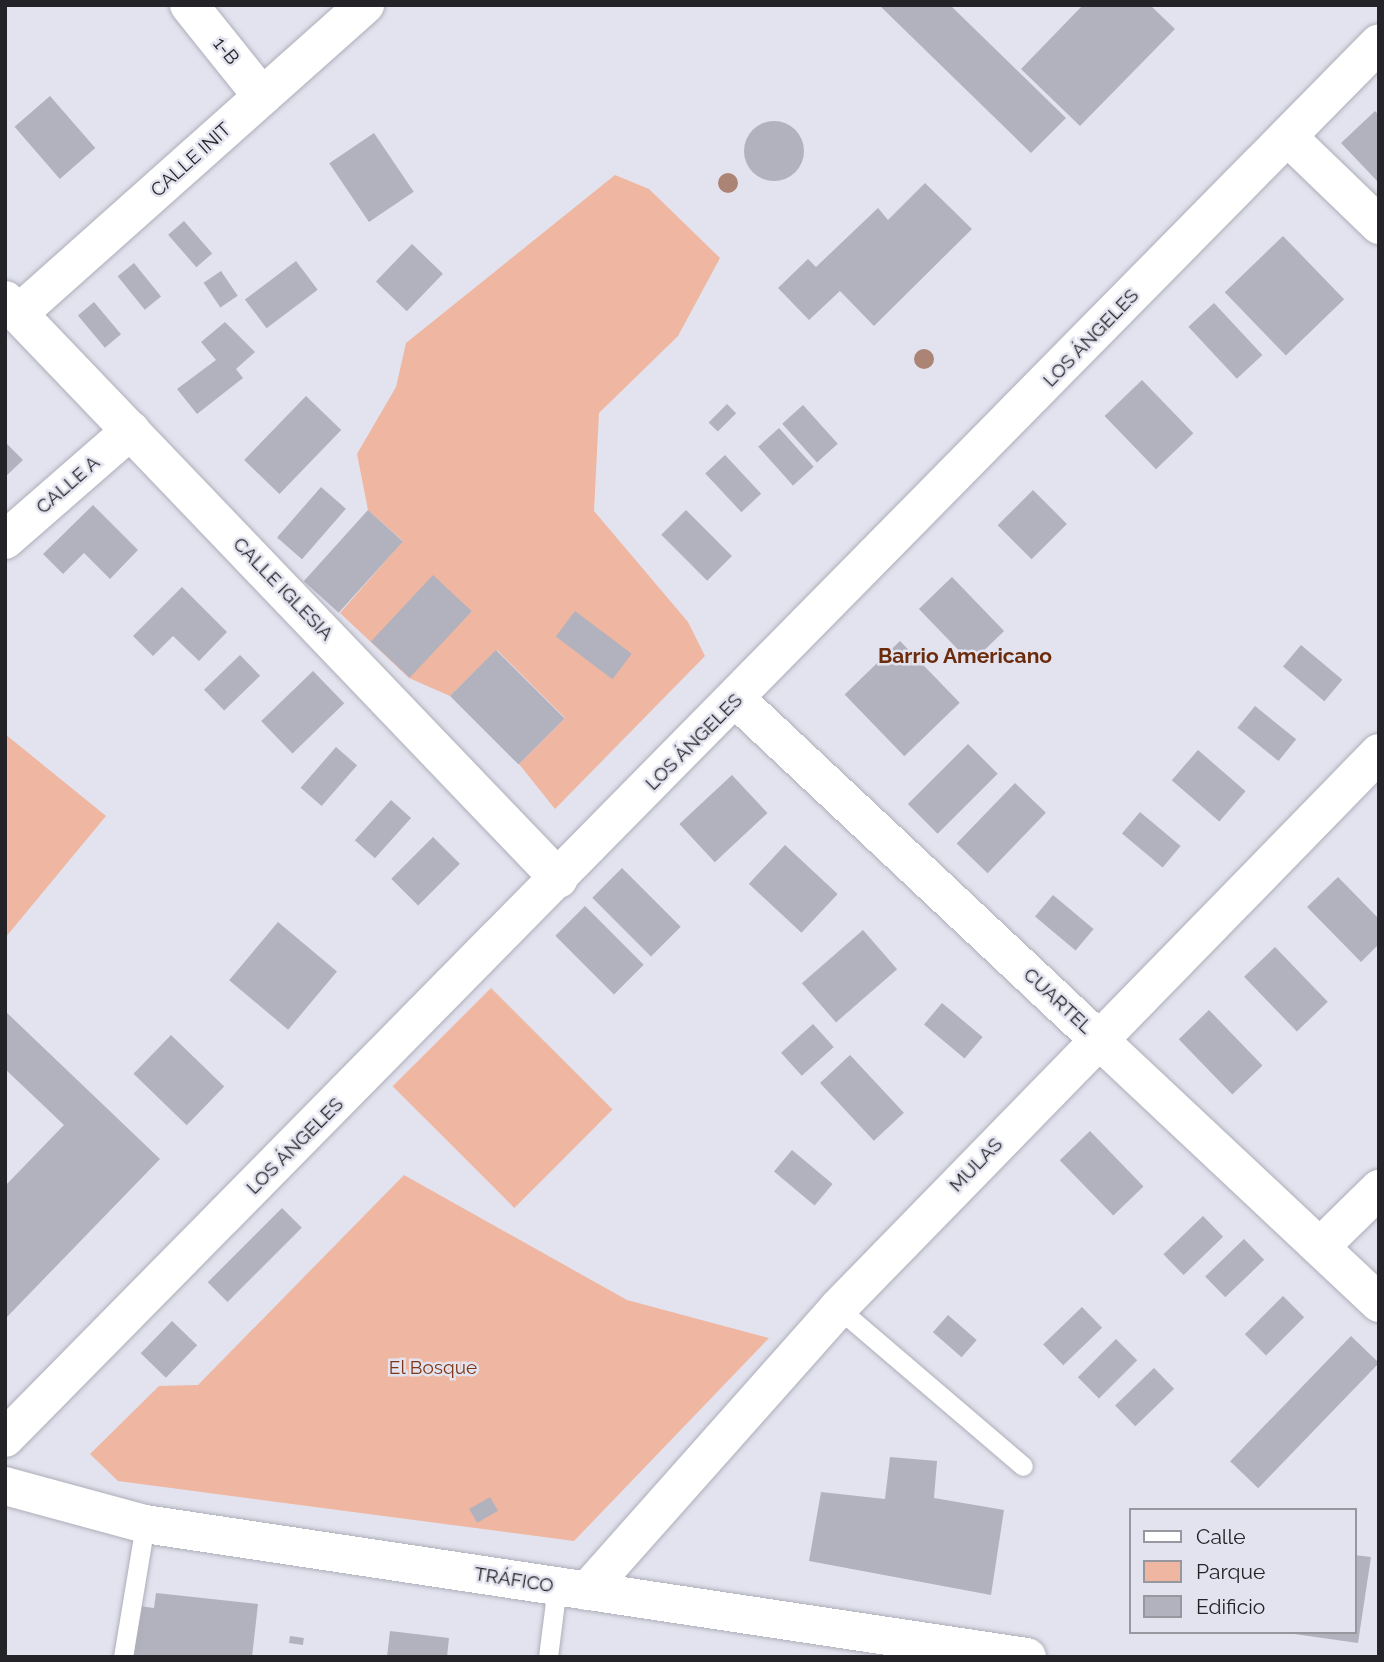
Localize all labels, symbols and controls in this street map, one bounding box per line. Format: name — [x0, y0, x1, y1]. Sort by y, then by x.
street label: 1-B — [208, 33, 244, 69]
street label: CALLE INIT — [146, 118, 236, 202]
street label: LOS ÁNGELES — [1038, 284, 1144, 392]
street label: CALLE A — [31, 451, 105, 519]
street label: CALLE IGLESIA — [228, 533, 338, 645]
district label: Barrio Americano — [878, 643, 1052, 669]
street label: LOS ÁNGELES — [641, 689, 747, 795]
street label: CUARTEL — [1019, 963, 1097, 1039]
street label: LOS ÁNGELES — [242, 1093, 348, 1199]
street label: MULAS — [945, 1133, 1007, 1197]
park label: El Bosque — [389, 1357, 477, 1379]
legend — [1128, 1508, 1356, 1634]
text: Calle — [1196, 1524, 1246, 1549]
text: Parque — [1196, 1559, 1265, 1584]
street label: TRÁFICO — [473, 1562, 555, 1598]
text: Edificio — [1196, 1594, 1265, 1619]

